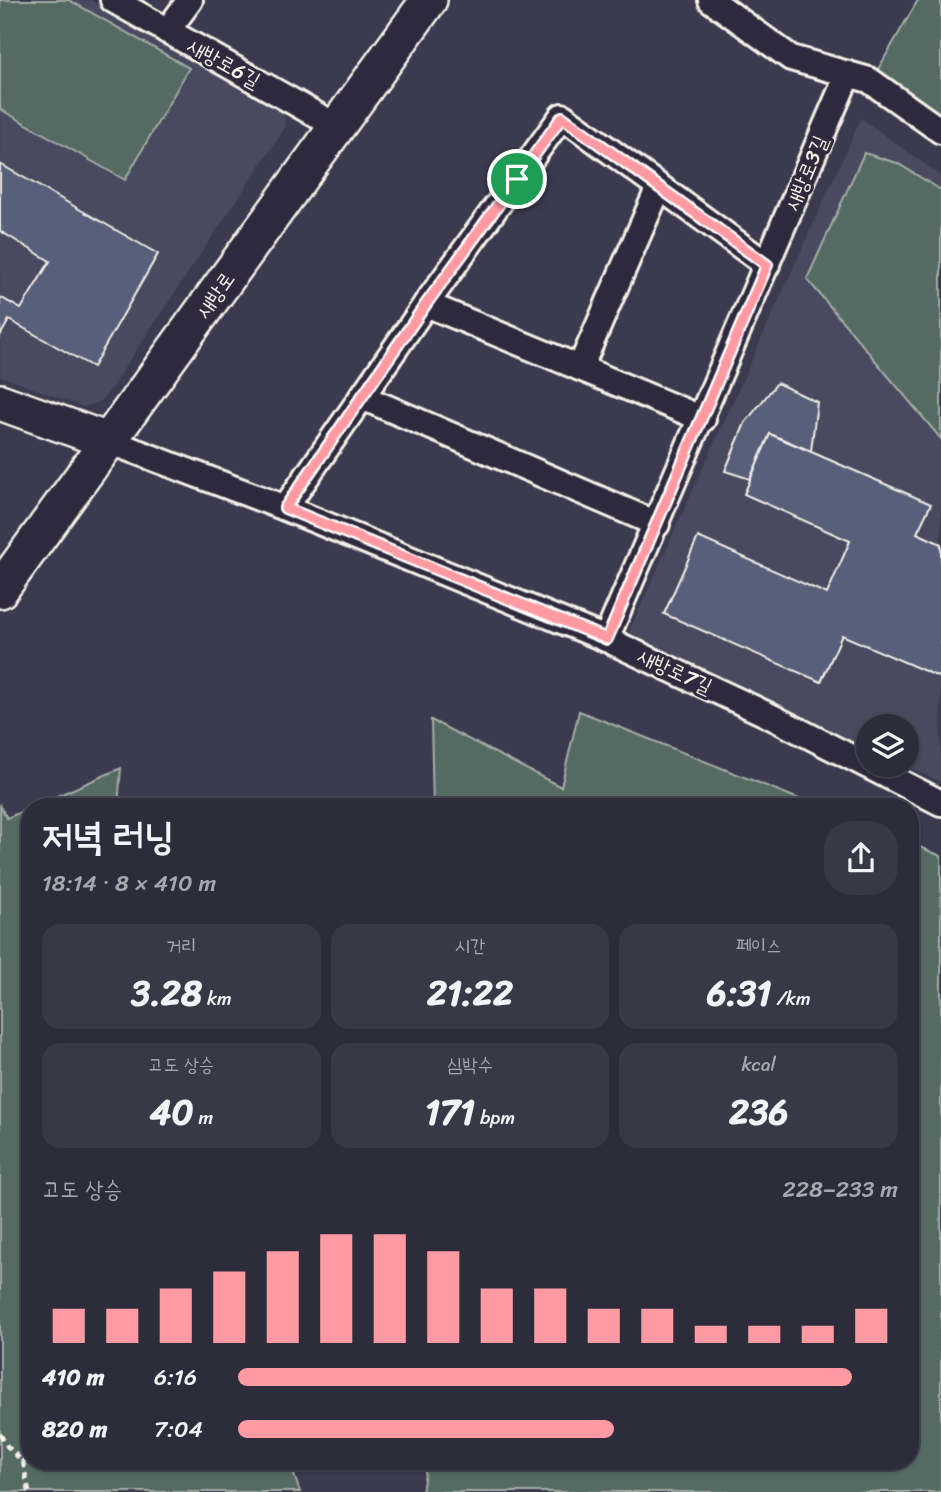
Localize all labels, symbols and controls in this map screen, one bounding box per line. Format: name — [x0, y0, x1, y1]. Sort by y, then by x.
street label: 새방로6길 — [180, 27, 268, 99]
street label: 새방로3길 — [773, 129, 839, 217]
pin — [487, 149, 547, 209]
icon: arrive — [498, 160, 536, 198]
street label: 새방로 — [185, 263, 245, 327]
street label: 새방로7길 — [631, 637, 719, 705]
map controls — [856, 714, 919, 777]
button: layers — [856, 714, 919, 777]
text: 저녁 러닝 — [42, 803, 174, 870]
button: share — [824, 821, 898, 895]
text: 18:14 · 8 × 410 m — [42, 863, 216, 904]
text: 거리 — [166, 929, 197, 962]
text: 시간 — [455, 929, 485, 962]
text: 페이스 — [736, 929, 782, 962]
text: 3.28 — [131, 962, 202, 1024]
text: 21:22 — [427, 962, 513, 1024]
text: 6:31 — [707, 962, 771, 1024]
text: km — [202, 982, 232, 1015]
text: /km — [771, 982, 811, 1015]
text: 고도 상승 — [148, 1048, 214, 1081]
text: 심박수 — [447, 1048, 493, 1081]
text: kcal — [741, 1048, 776, 1081]
text: 40 — [150, 1081, 194, 1143]
text: 171 — [425, 1081, 475, 1143]
text: 236 — [729, 1081, 788, 1143]
text: m — [194, 1101, 213, 1134]
text: bpm — [475, 1101, 515, 1134]
text: 고도 상승 — [42, 1169, 122, 1210]
text: 228–233 m — [782, 1169, 898, 1210]
text: 410 m — [42, 1357, 104, 1398]
text: 6:16 — [154, 1357, 197, 1398]
text: 820 m — [42, 1409, 107, 1450]
text: 7:04 — [154, 1409, 203, 1450]

